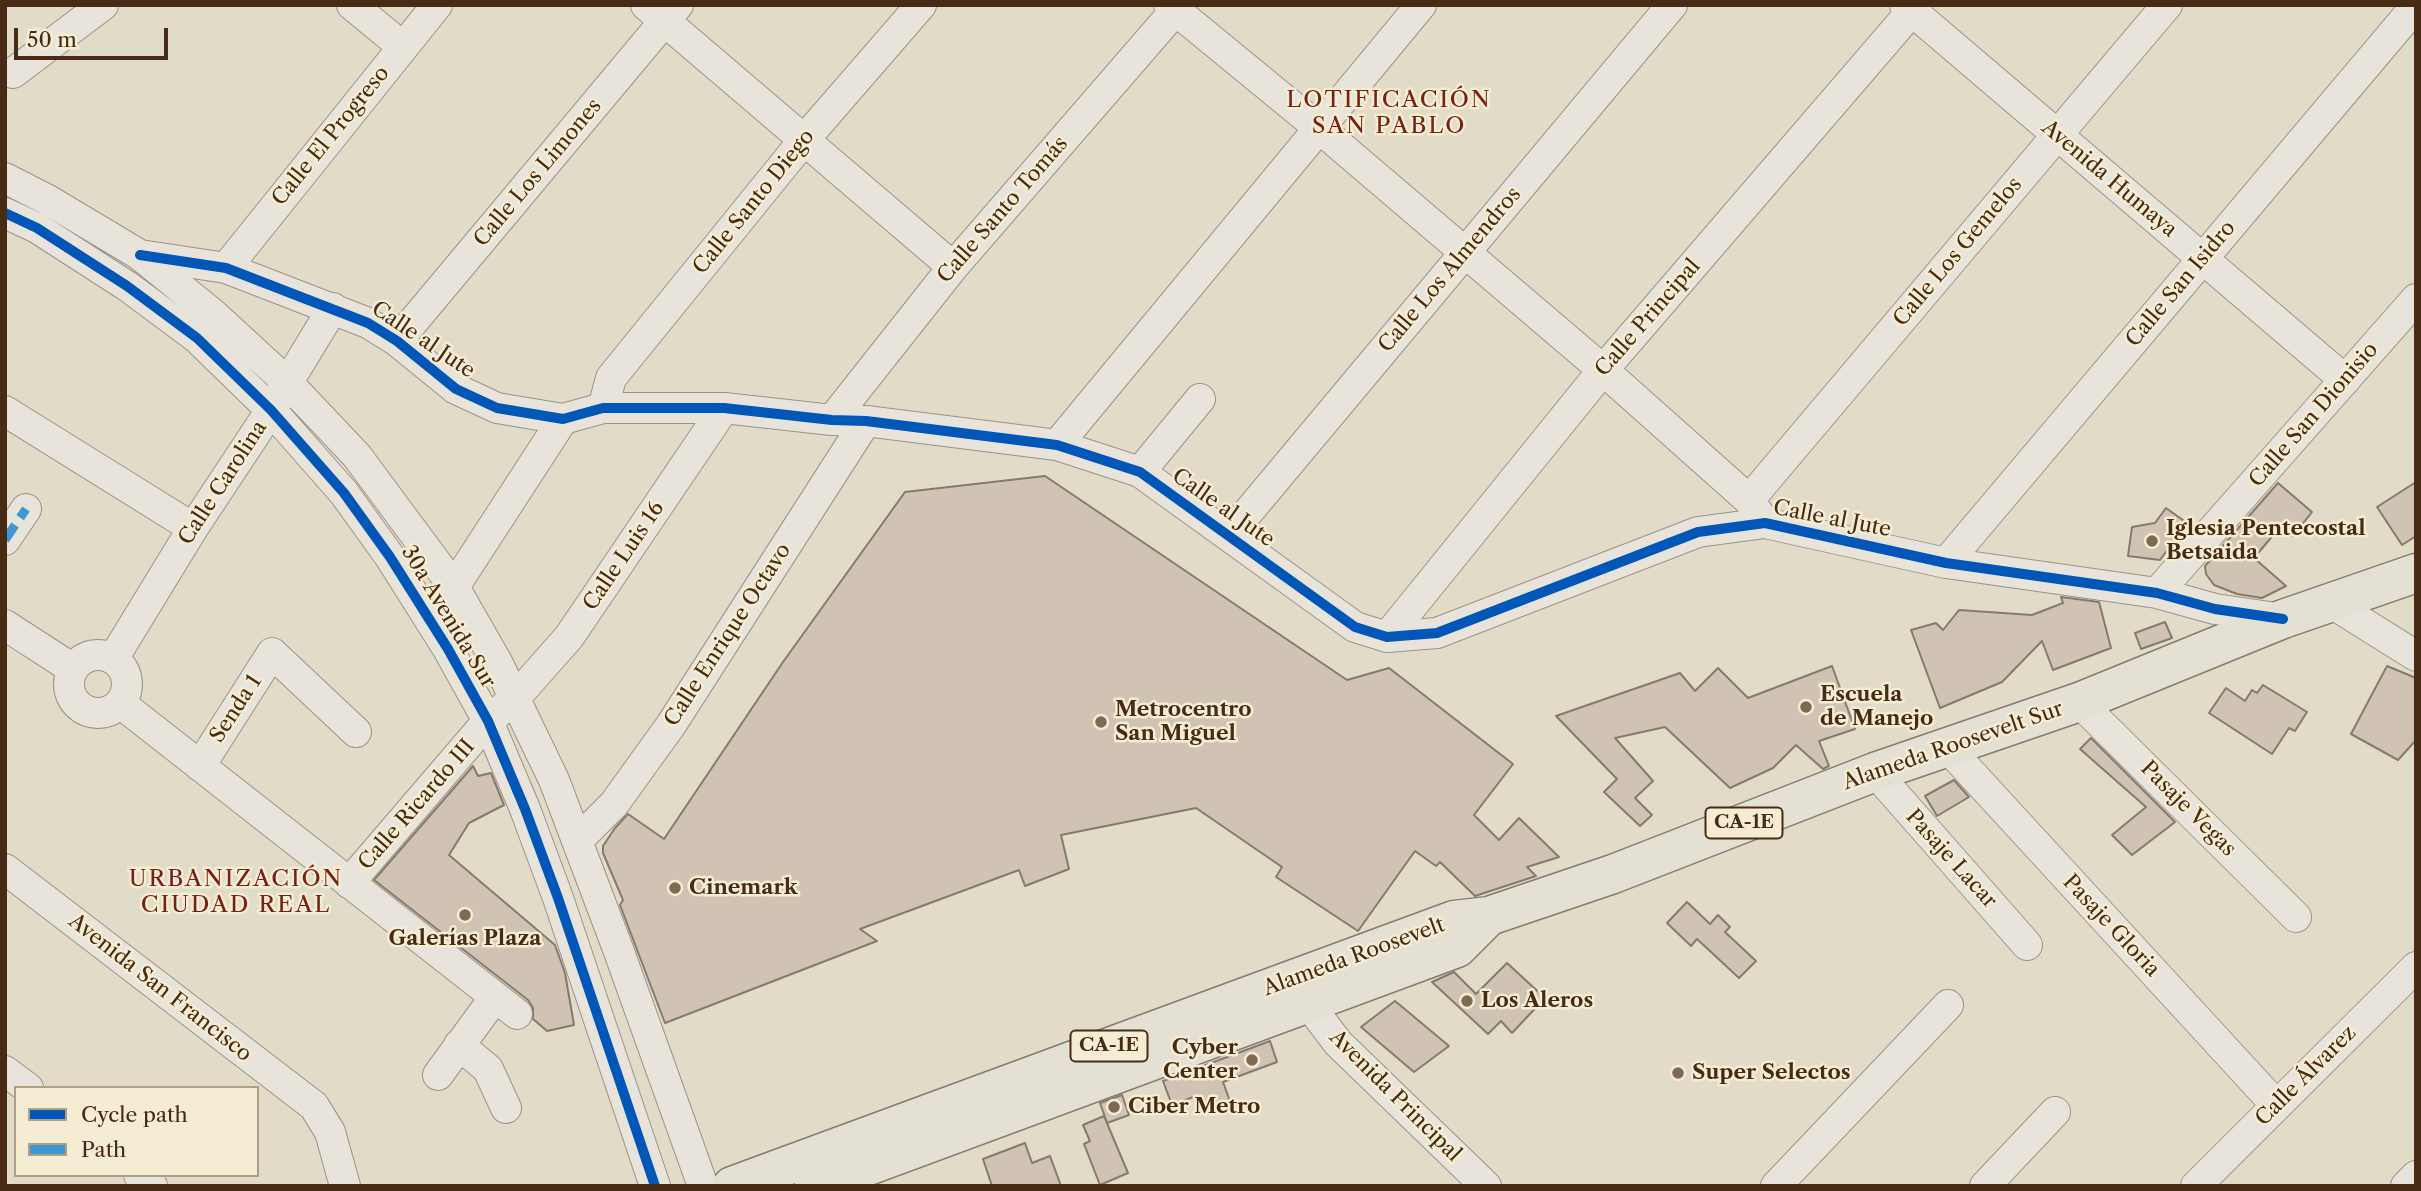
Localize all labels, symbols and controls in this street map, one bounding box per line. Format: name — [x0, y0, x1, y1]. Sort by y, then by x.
scale bar — [18, 14, 172, 58]
text: 50 m — [27, 27, 77, 52]
street label: Calle El Progreso — [267, 61, 395, 211]
district label: LOTIFICACIÓN SAN PABLO — [1288, 86, 1490, 140]
street label: Calle Los Limones — [469, 94, 607, 252]
street label: Avenida Humaya — [2036, 115, 2182, 243]
street label: Calle Santo Diego — [688, 125, 820, 279]
street label: Calle Santo Tomás — [932, 132, 1074, 288]
street label: Calle Los Gemelos — [1888, 172, 2028, 332]
street label: Calle Los Almendros — [1373, 182, 1527, 358]
street label: Calle San Isidro — [2121, 216, 2241, 352]
street label: Calle Principal — [1590, 254, 1706, 382]
street label: Calle al Jute — [366, 296, 480, 384]
street label: Calle San Dionisio — [2244, 337, 2384, 493]
street label: Calle Carolina — [174, 416, 272, 550]
street label: Calle al Jute — [1167, 463, 1279, 553]
street label: Calle al Jute — [1771, 495, 1893, 543]
street label: Calle Luis 16 — [578, 497, 670, 615]
place label: Iglesia Pentecostal Betsaida — [2166, 516, 2366, 566]
marker: Iglesia Pentecostal Betsaida — [2144, 533, 2160, 549]
street label: Calle Enrique Octavo — [659, 539, 797, 731]
street label: 30a Avenida Sur — [396, 541, 500, 693]
street label: Senda 1 — [205, 670, 267, 748]
place label: Escuela de Manejo — [1820, 682, 1933, 732]
street label: Alameda Roosevelt Sur — [1840, 696, 2066, 796]
place label: Metrocentro San Miguel — [1115, 697, 1251, 747]
marker: Escuela de Manejo — [1798, 699, 1814, 715]
marker: Metrocentro San Miguel — [1093, 714, 1109, 730]
street label: Calle Ricardo III — [354, 735, 480, 875]
street label: Pasaje Vegas — [2135, 756, 2241, 862]
street label: Pasaje Lacar — [1900, 805, 2002, 913]
road number: CA-1E — [1706, 808, 1782, 838]
district label: URBANIZACIÓN CIUDAD REAL — [130, 865, 342, 919]
street label: Pasaje Gloria — [2057, 870, 2165, 982]
place label: Cinemark — [689, 875, 798, 901]
marker: Cinemark — [667, 880, 683, 896]
marker: Galerías Plaza — [457, 907, 473, 923]
street label: Avenida San Francisco — [64, 909, 256, 1067]
street label: Alameda Roosevelt — [1260, 912, 1448, 1002]
place label: Galerías Plaza — [389, 926, 541, 952]
place label: Los Aleros — [1481, 988, 1593, 1014]
marker: Los Aleros — [1459, 993, 1475, 1009]
street label: Calle Álvarez — [2251, 1021, 2361, 1131]
street label: Avenida Principal — [1324, 1025, 1466, 1167]
road number: CA-1E — [1070, 1030, 1148, 1062]
place label: Cyber Center — [1163, 1035, 1238, 1085]
marker: Cyber Center — [1244, 1052, 1260, 1068]
place label: Super Selectos — [1692, 1060, 1851, 1086]
marker: Super Selectos — [1670, 1065, 1686, 1081]
legend — [14, 1086, 259, 1177]
place label: Ciber Metro — [1128, 1094, 1260, 1120]
marker: Ciber Metro — [1106, 1099, 1122, 1115]
text: Cycle path — [81, 1102, 188, 1127]
text: Path — [81, 1137, 126, 1162]

